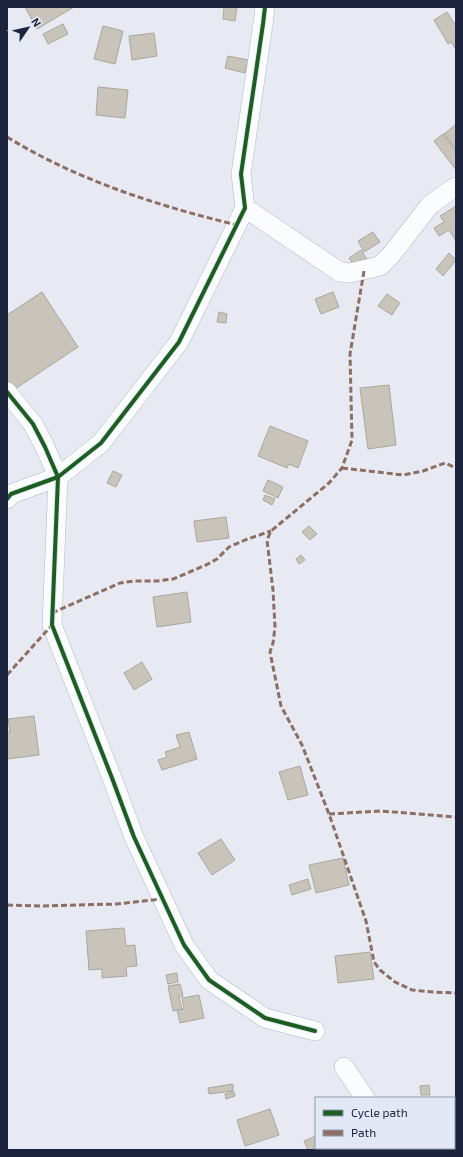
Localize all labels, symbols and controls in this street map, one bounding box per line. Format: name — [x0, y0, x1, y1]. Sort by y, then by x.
north arrow — [8, 8, 48, 48]
text: N — [29, 15, 44, 29]
legend — [315, 1097, 455, 1149]
text: Cycle path — [351, 1105, 408, 1119]
text: Path — [351, 1125, 376, 1139]

